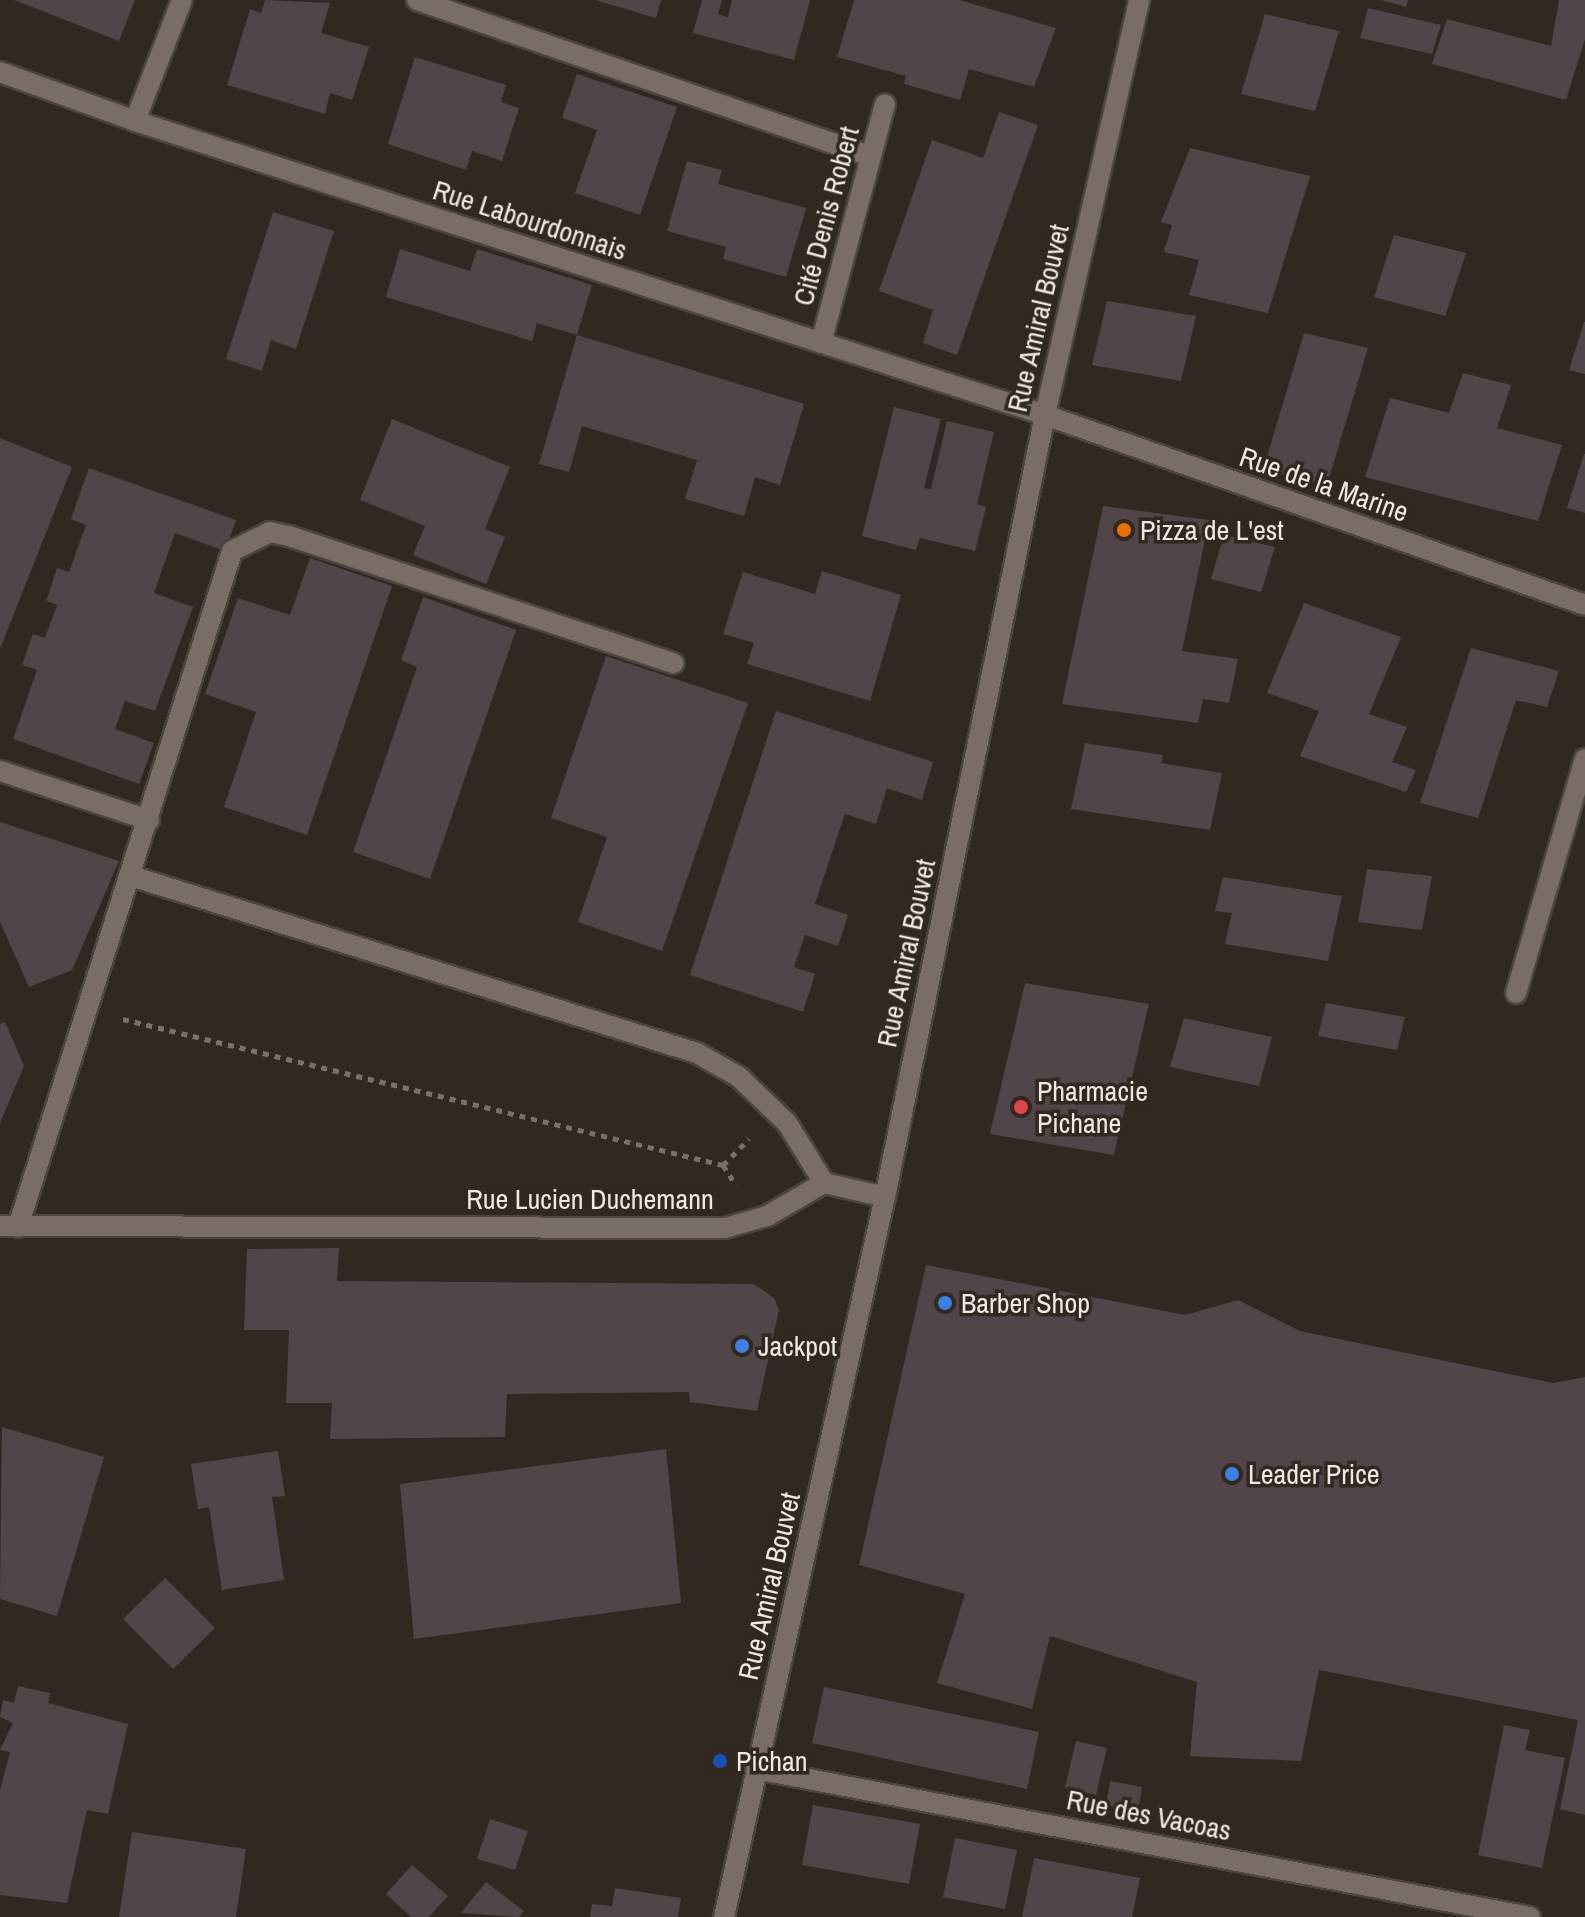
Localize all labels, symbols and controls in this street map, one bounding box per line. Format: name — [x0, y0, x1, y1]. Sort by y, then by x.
street label: Cité Denis Robert — [786, 123, 866, 309]
street label: Rue Labourdonnais — [429, 173, 631, 267]
street label: Rue Amiral Bouvet — [1000, 220, 1076, 416]
street label: Rue de la Marine — [1235, 439, 1413, 529]
place label: Pizza de L'est — [1140, 513, 1284, 547]
marker: Pizza de L'est — [1115, 521, 1133, 539]
street label: Rue Amiral Bouvet — [870, 855, 942, 1051]
place label: Pharmacie Pichane — [1037, 1074, 1148, 1140]
marker: Pharmacie Pichane — [1012, 1098, 1030, 1116]
street label: Rue Lucien Duchemann — [466, 1182, 714, 1216]
place label: Barber Shop — [961, 1286, 1090, 1320]
marker: Barber Shop — [936, 1294, 954, 1312]
place label: Jackpot — [758, 1329, 837, 1363]
marker: Jackpot — [733, 1337, 751, 1355]
place label: Leader Price — [1248, 1457, 1379, 1491]
marker: Leader Price — [1223, 1465, 1241, 1483]
street label: Rue Amiral Bouvet — [731, 1488, 807, 1684]
place label: Pichan — [736, 1744, 807, 1778]
marker: Pichan — [711, 1752, 729, 1770]
street label: Rue des Vacoas — [1064, 1783, 1234, 1847]

